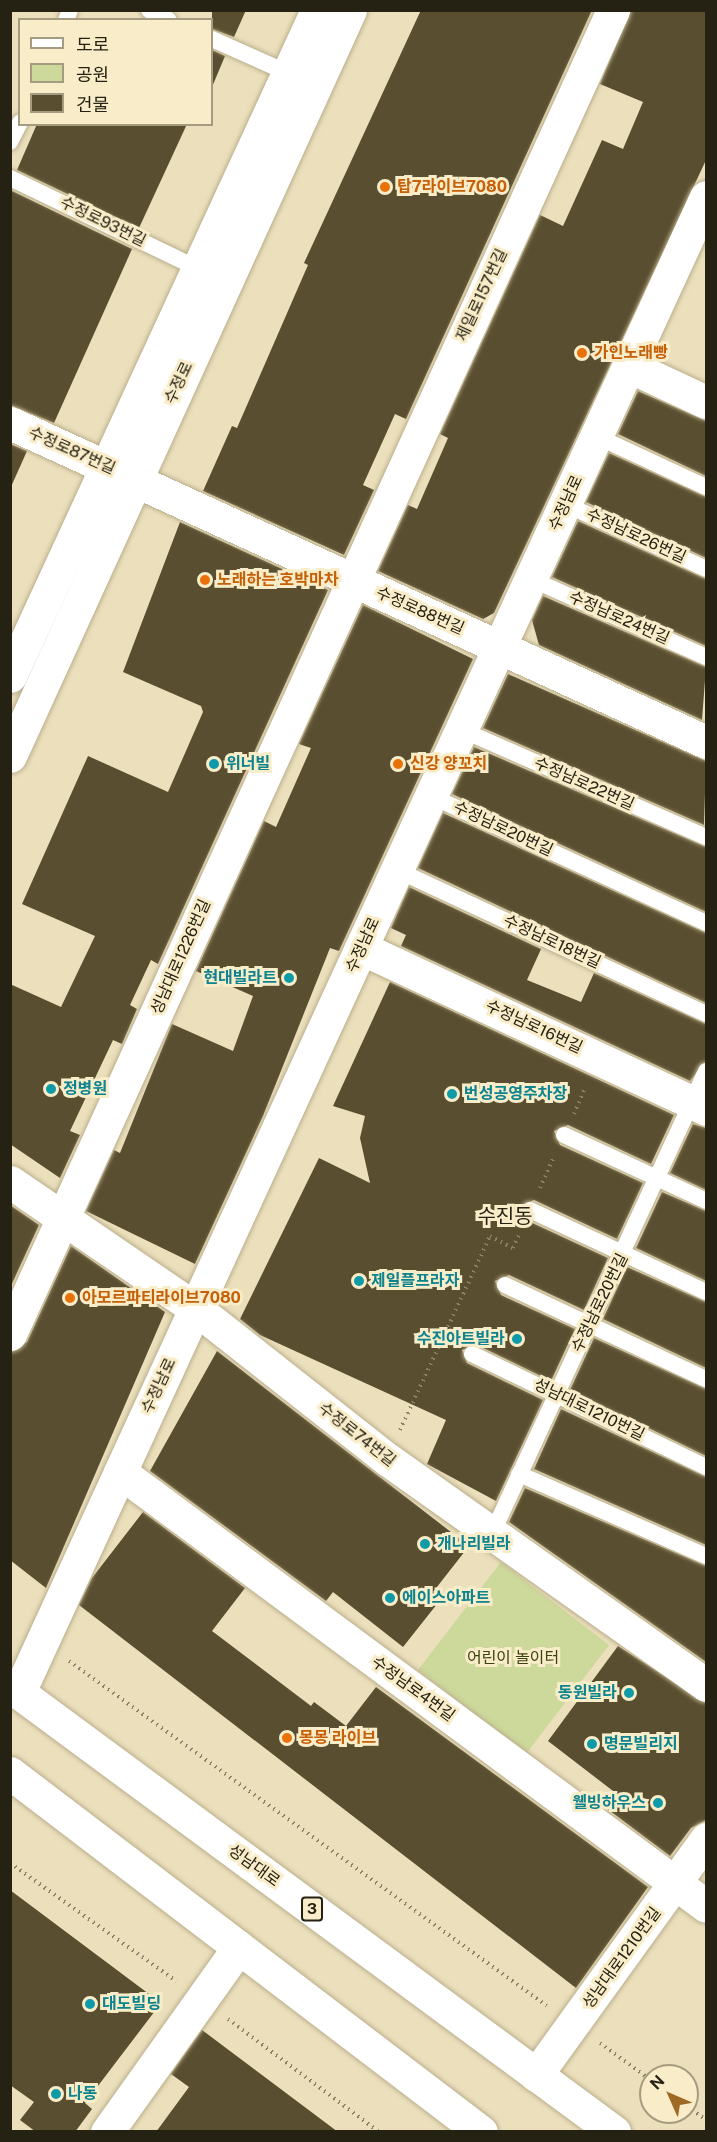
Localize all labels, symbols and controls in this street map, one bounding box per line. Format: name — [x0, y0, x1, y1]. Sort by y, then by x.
legend — [18, 18, 213, 126]
text: 도로 — [76, 34, 109, 55]
text: 공원 — [76, 64, 109, 85]
text: 건물 — [76, 94, 109, 115]
place label: 탑7라이브7080 — [397, 177, 507, 197]
marker: 탑7라이브7080 — [378, 180, 392, 194]
street label: 수정로93번길 — [57, 193, 149, 251]
street label: 제일로157번길 — [452, 246, 512, 344]
place label: 가인노래빵 — [594, 343, 668, 363]
marker: 가인노래빵 — [575, 346, 589, 360]
street label: 수정로 — [161, 359, 197, 407]
street label: 수정로87번길 — [25, 423, 119, 479]
street label: 수정남로 — [545, 472, 587, 534]
street label: 수정남로26번길 — [583, 505, 689, 567]
place label: 노래하는 호박마차 — [217, 570, 338, 590]
marker: 노래하는 호박마차 — [198, 573, 212, 587]
street label: 수정로88번길 — [373, 583, 467, 639]
street label: 수정남로24번길 — [566, 587, 672, 649]
street label: 수정남로22번길 — [531, 753, 637, 815]
place label: 위너빌 — [226, 754, 270, 774]
place label: 신강 양꼬치 — [410, 754, 487, 774]
marker: 위너빌 — [207, 757, 221, 771]
marker: 신강 양꼬치 — [391, 757, 405, 771]
street label: 수정남로20번길 — [450, 798, 556, 860]
street label: 성남대로1226번길 — [147, 897, 215, 1017]
street label: 수정남로18번길 — [500, 911, 604, 973]
street label: 수정남로 — [342, 914, 384, 976]
place label: 현대빌라트 — [203, 968, 277, 988]
marker: 현대빌라트 — [282, 971, 296, 985]
street label: 수정남로16번길 — [482, 996, 586, 1058]
place label: 정병원 — [63, 1079, 107, 1099]
marker: 정병원 — [44, 1082, 58, 1096]
place label: 번성공영주차장 — [464, 1084, 567, 1104]
marker: 번성공영주차장 — [445, 1087, 459, 1101]
district label: 수진동 — [477, 1204, 533, 1228]
street label: 수정남로20번길 — [568, 1250, 632, 1356]
place label: 제일플프라자 — [371, 1271, 459, 1291]
marker: 제일플프라자 — [352, 1274, 366, 1288]
place label: 아모르파티라이브7080 — [82, 1288, 241, 1308]
marker: 아모르파티라이브7080 — [63, 1291, 77, 1305]
place label: 수진아트빌라 — [417, 1329, 505, 1349]
marker: 수진아트빌라 — [510, 1332, 524, 1346]
street label: 수정남로 — [138, 1355, 180, 1417]
street label: 성남대로1210번길 — [531, 1375, 647, 1445]
street label: 수정로74번길 — [315, 1399, 399, 1471]
place label: 개나리빌라 — [437, 1534, 511, 1554]
marker: 개나리빌라 — [418, 1537, 432, 1551]
place label: 에이스아파트 — [402, 1588, 490, 1608]
marker: 에이스아파트 — [383, 1591, 397, 1605]
park label: 어린이 놀이터 — [467, 1648, 559, 1668]
street label: 수정남로4번길 — [368, 1652, 458, 1726]
place label: 동원빌라 — [558, 1683, 617, 1703]
marker: 동원빌라 — [622, 1686, 636, 1700]
place label: 몽몽 라이브 — [299, 1728, 376, 1748]
marker: 몽몽 라이브 — [280, 1731, 294, 1745]
place label: 명문빌리지 — [604, 1734, 678, 1754]
marker: 명문빌리지 — [585, 1737, 599, 1751]
place label: 웰빙하우스 — [572, 1793, 646, 1813]
marker: 웰빙하우스 — [651, 1796, 665, 1810]
street label: 성남대로 — [225, 1841, 283, 1891]
road number: 3 — [300, 1897, 324, 1921]
street label: 성남대로1210번길 — [579, 1904, 665, 2012]
place label: 대도빌딩 — [102, 1994, 161, 2014]
marker: 대도빌딩 — [83, 1997, 97, 2011]
north arrow — [639, 2064, 699, 2124]
text: N — [646, 2071, 668, 2093]
place label: 나동 — [68, 2084, 97, 2104]
marker: 나동 — [49, 2087, 63, 2101]

